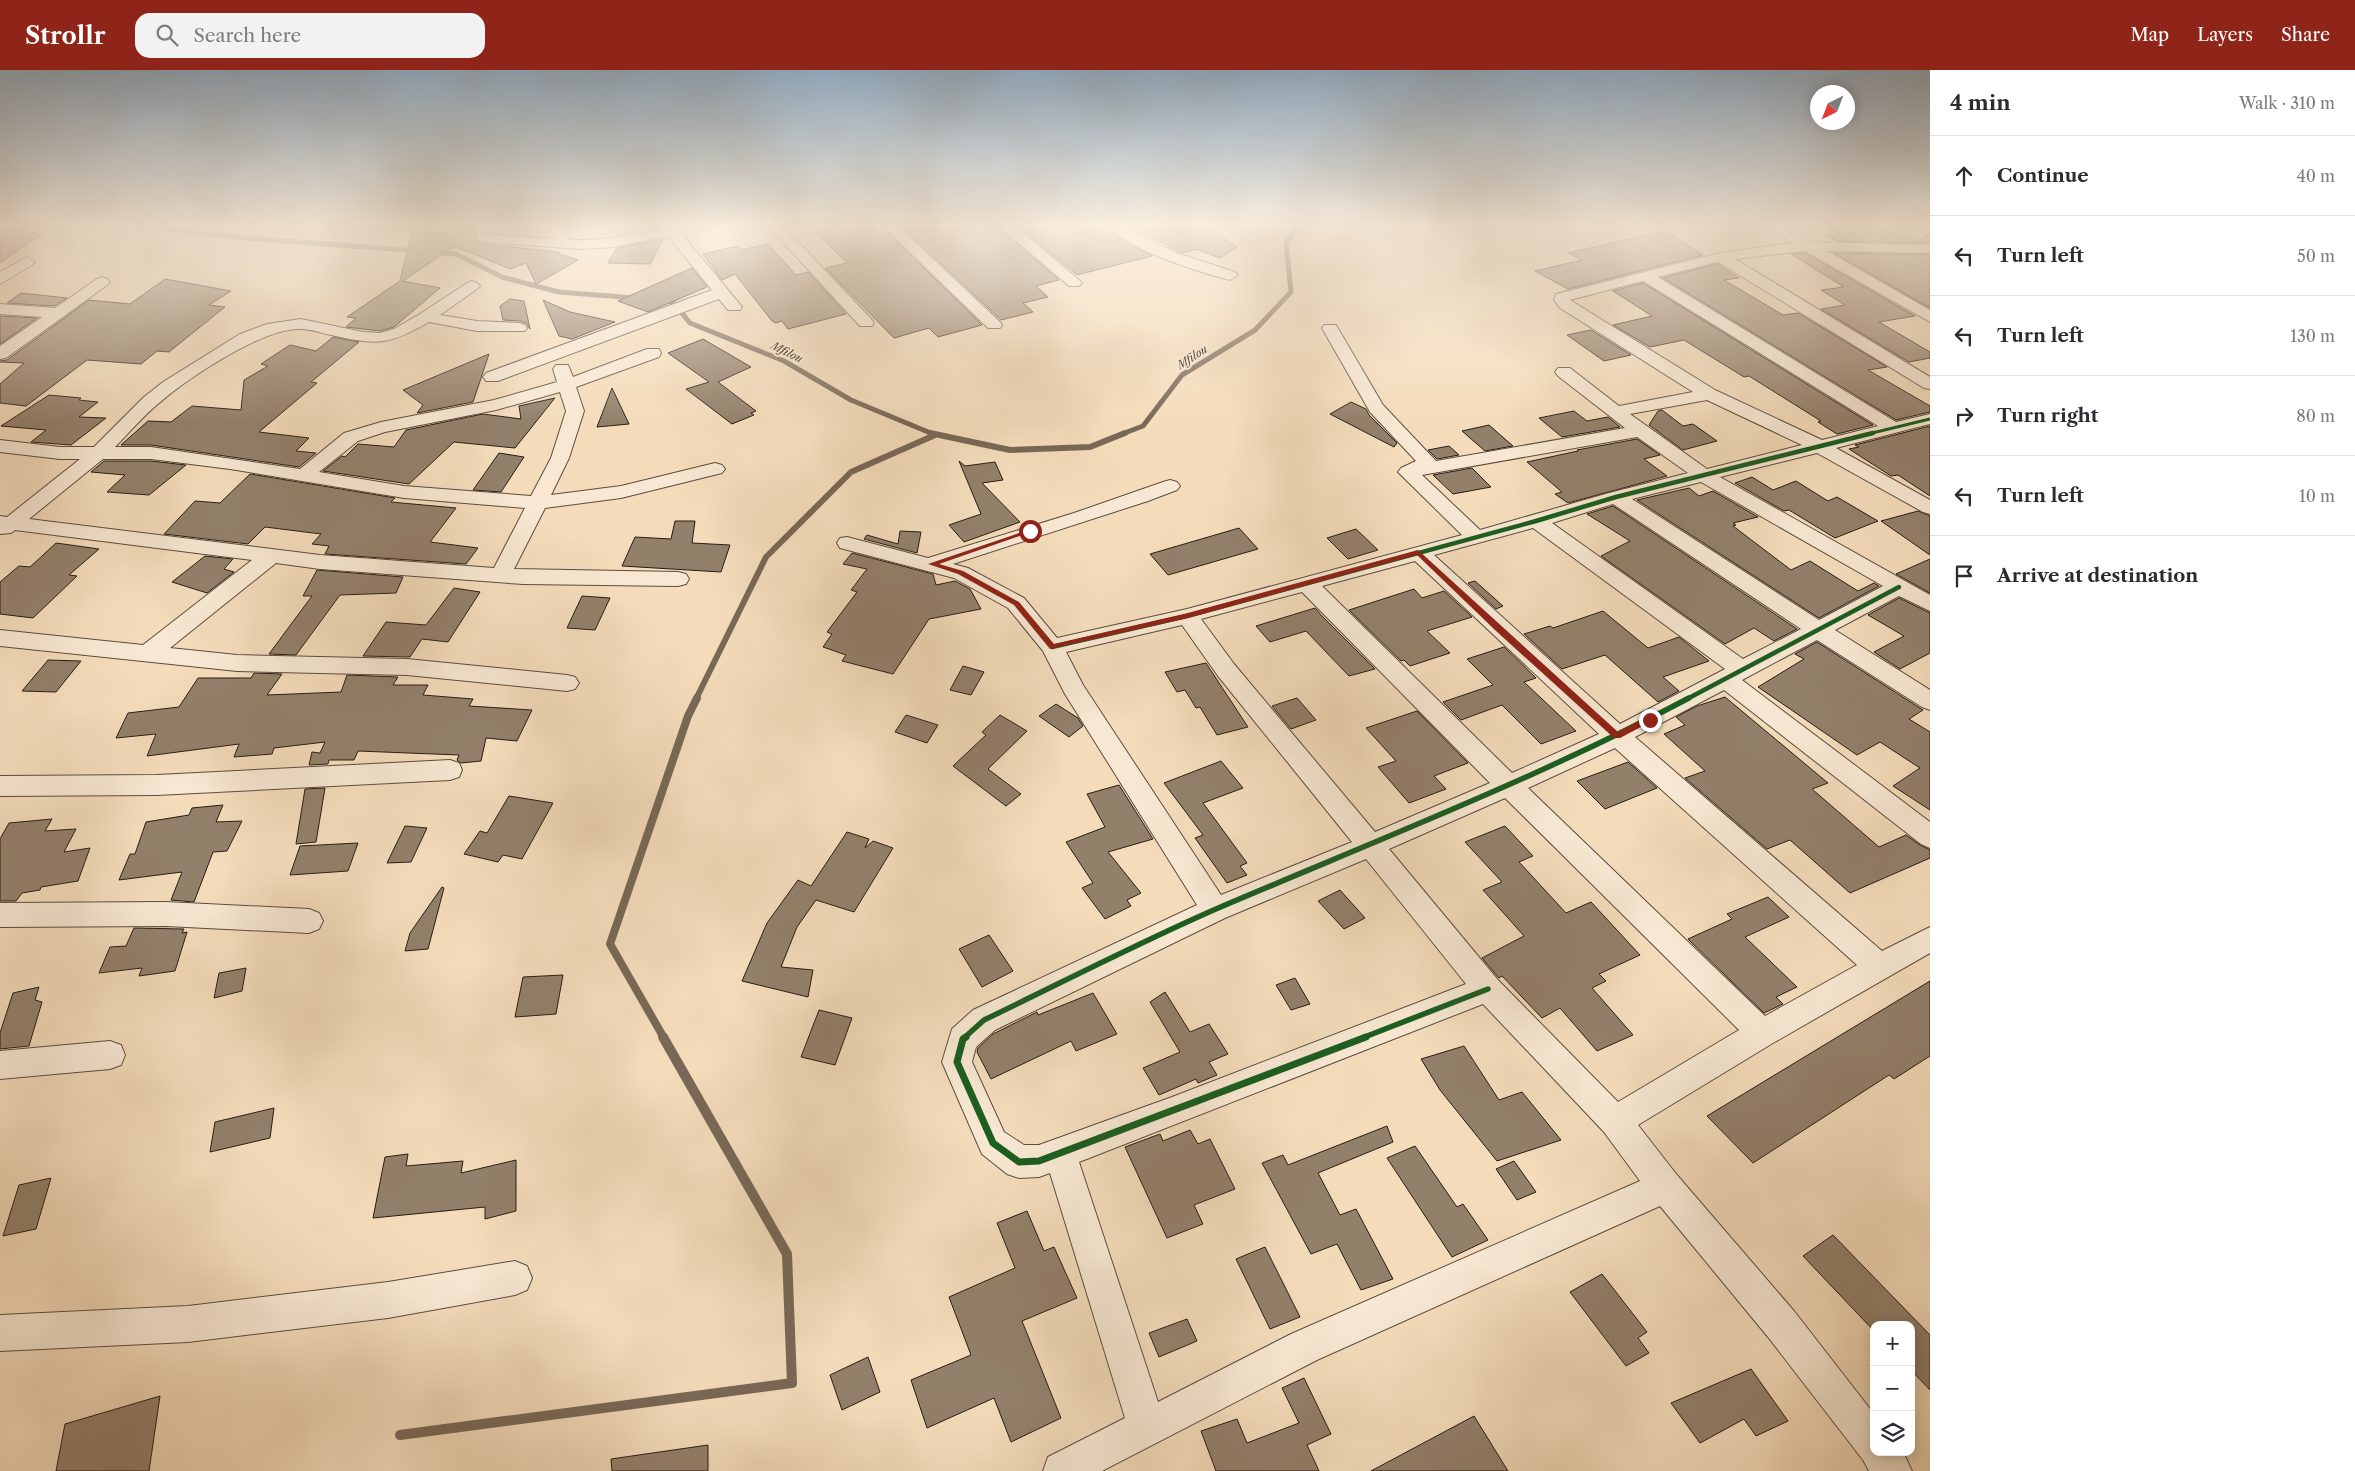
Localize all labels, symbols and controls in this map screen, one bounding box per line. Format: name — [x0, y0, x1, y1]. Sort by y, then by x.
search box — [135, 13, 485, 58]
text: Strollr — [25, 21, 105, 50]
icon: search — [153, 21, 181, 49]
text: Search here — [193, 24, 301, 47]
text: Map — [2131, 24, 2169, 46]
text: Layers — [2197, 24, 2253, 46]
text: Share — [2281, 24, 2330, 46]
north arrow — [1810, 85, 1855, 130]
text: 4 min — [1950, 90, 2011, 115]
text: Walk · 310 m — [2239, 93, 2335, 113]
icon: ahead — [1950, 162, 1978, 190]
text: Continue — [1997, 164, 2089, 187]
text: 40 m — [2296, 166, 2335, 186]
icon: left — [1950, 242, 1978, 270]
text: Turn left — [1997, 244, 2084, 267]
text: 50 m — [2297, 246, 2335, 266]
icon: left — [1950, 322, 1978, 350]
text: Turn left — [1997, 324, 2084, 347]
text: 130 m — [2290, 326, 2335, 346]
water label: Mfilou — [767, 338, 806, 366]
water label: Mfilou — [1173, 342, 1210, 373]
icon: right — [1950, 402, 1978, 430]
text: Turn right — [1997, 404, 2098, 427]
text: 80 m — [2296, 406, 2335, 426]
icon: left — [1950, 482, 1978, 510]
text: Turn left — [1997, 484, 2084, 507]
text: 10 m — [2299, 486, 2335, 506]
route start — [1019, 520, 1042, 543]
icon: arrive — [1950, 562, 1978, 590]
text: Arrive at destination — [1997, 564, 2198, 587]
route end — [1639, 709, 1662, 732]
map controls — [1870, 1321, 1915, 1456]
button: + — [1870, 1321, 1915, 1366]
button: − — [1870, 1366, 1915, 1411]
button: layers — [1870, 1411, 1915, 1456]

